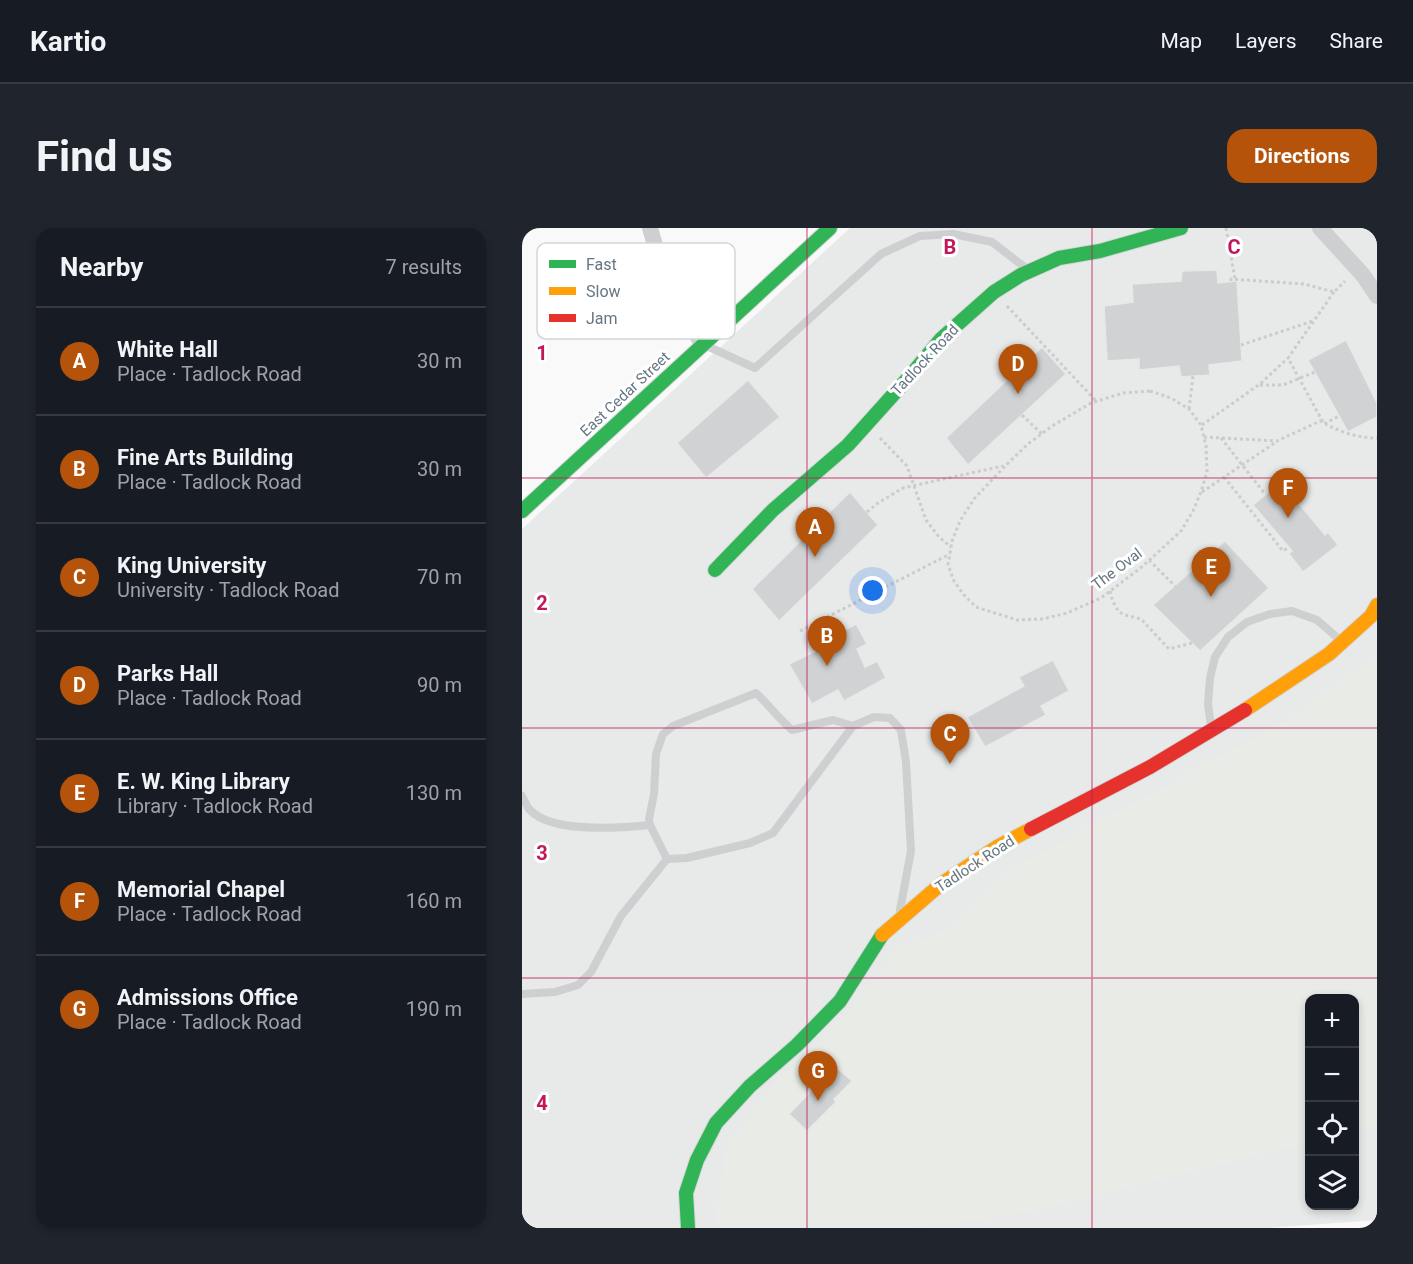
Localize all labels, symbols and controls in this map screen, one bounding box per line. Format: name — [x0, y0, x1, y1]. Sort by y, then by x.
text: Kartio — [30, 25, 106, 58]
text: Map — [1160, 29, 1202, 53]
text: Layers — [1235, 29, 1296, 53]
text: Share — [1329, 29, 1383, 53]
button: Directions — [1227, 129, 1377, 183]
text: Find us — [36, 132, 173, 181]
text: B — [944, 235, 956, 259]
text: C — [1227, 235, 1241, 259]
legend — [537, 243, 735, 339]
text: Nearby — [60, 252, 143, 282]
text: 7 results — [386, 255, 462, 279]
text: Fast — [586, 255, 617, 274]
text: Slow — [586, 282, 621, 301]
text: Jam — [586, 309, 618, 328]
street label: Tadlock Road — [888, 321, 962, 399]
text: White Hall — [117, 337, 218, 362]
text: 1 — [536, 341, 548, 365]
pin: D — [998, 344, 1038, 394]
street label: East Cedar Street — [577, 348, 674, 440]
text: A — [73, 349, 86, 373]
text: 30 m — [417, 349, 462, 373]
text: Place · Tadlock Road — [117, 362, 302, 386]
text: Fine Arts Building — [117, 445, 293, 470]
text: B — [73, 457, 86, 481]
text: 30 m — [417, 457, 462, 481]
pin: F — [1268, 468, 1308, 518]
text: Place · Tadlock Road — [117, 470, 302, 494]
pin: A — [796, 508, 834, 557]
street label: The Oval — [1088, 544, 1146, 594]
pin: E — [1192, 548, 1230, 597]
text: King University — [117, 553, 266, 578]
text: C — [73, 565, 86, 589]
text: 70 m — [417, 565, 462, 589]
your location — [858, 576, 887, 605]
text: University · Tadlock Road — [117, 578, 339, 602]
text: 2 — [536, 591, 548, 615]
pin: B — [808, 616, 846, 666]
text: Parks Hall — [117, 661, 218, 686]
text: D — [73, 673, 86, 697]
text: 90 m — [417, 673, 462, 697]
text: Place · Tadlock Road — [117, 686, 302, 710]
pin: C — [930, 714, 970, 764]
text: E. W. King Library — [117, 769, 290, 794]
text: E — [74, 781, 85, 805]
text: 130 m — [406, 781, 462, 805]
text: Library · Tadlock Road — [117, 794, 313, 818]
street label: Tadlock Road — [932, 832, 1018, 896]
text: 3 — [536, 841, 548, 865]
text: Memorial Chapel — [117, 877, 285, 902]
text: F — [74, 889, 85, 913]
text: 160 m — [406, 889, 462, 913]
text: Place · Tadlock Road — [117, 902, 302, 926]
text: Admissions Office — [117, 985, 298, 1010]
map controls — [1305, 994, 1359, 1210]
button: + — [1305, 994, 1359, 1048]
text: G — [73, 997, 86, 1021]
text: 190 m — [406, 997, 462, 1021]
text: Place · Tadlock Road — [117, 1010, 302, 1034]
button: − — [1305, 1048, 1359, 1102]
pin: G — [798, 1052, 838, 1101]
text: 4 — [536, 1091, 548, 1115]
button: locate — [1305, 1102, 1359, 1156]
button: layers — [1305, 1156, 1359, 1210]

